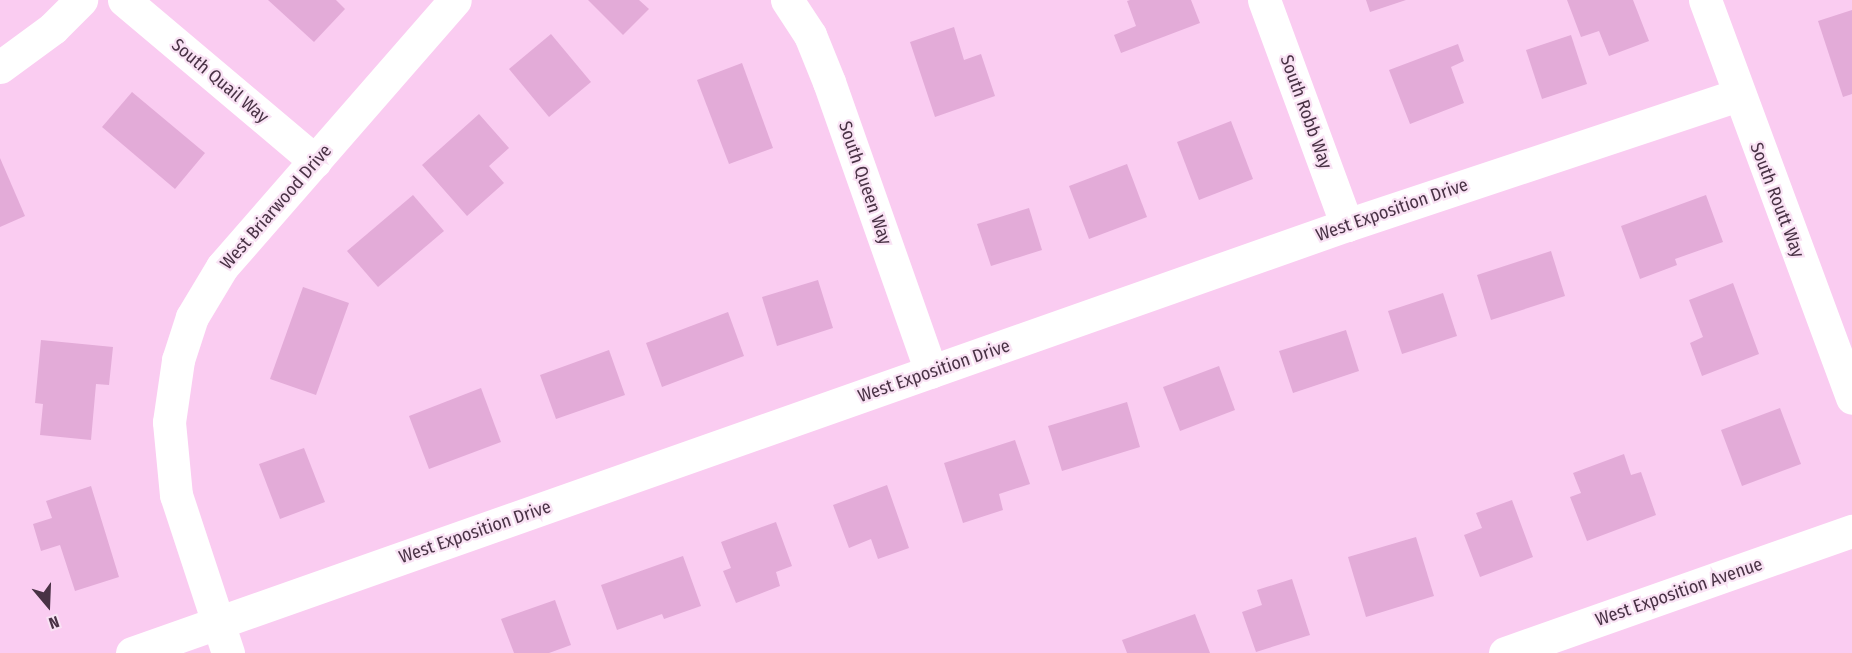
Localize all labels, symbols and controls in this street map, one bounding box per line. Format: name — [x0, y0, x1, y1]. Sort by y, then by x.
street label: South Quail Way — [167, 34, 273, 128]
street label: South Robb Way — [1275, 52, 1337, 172]
street label: South Queen Way — [834, 118, 896, 248]
street label: South Routt Way — [1745, 139, 1809, 261]
street label: West Briarwood Drive — [216, 140, 336, 274]
street label: West Exposition Drive — [1313, 174, 1471, 246]
street label: West Exposition Drive — [855, 335, 1013, 407]
street label: West Exposition Drive — [396, 496, 554, 568]
street label: West Exposition Avenue — [1593, 553, 1765, 631]
north arrow — [18, 575, 78, 635]
text: N — [46, 612, 62, 633]

